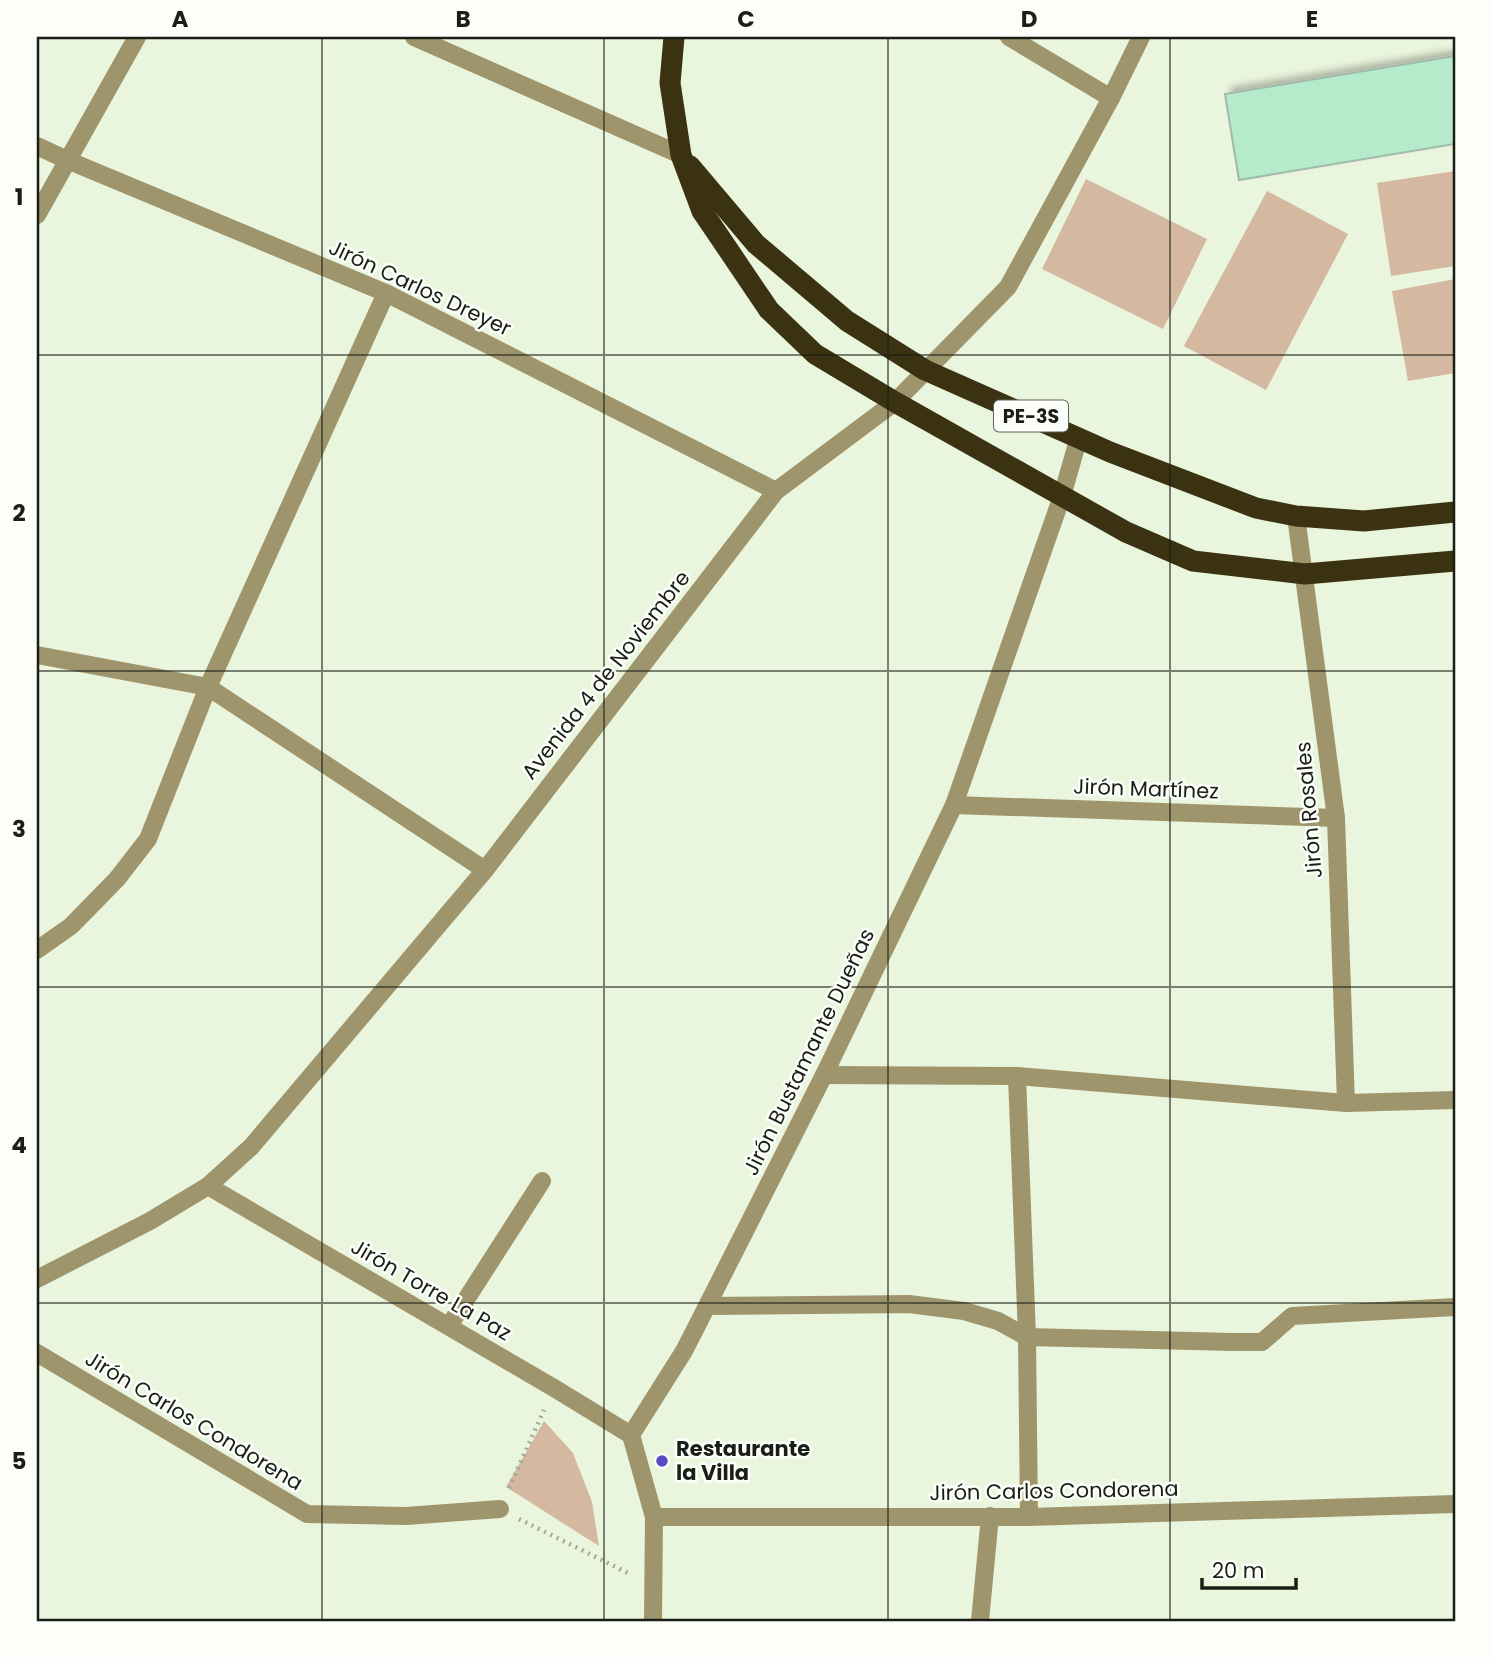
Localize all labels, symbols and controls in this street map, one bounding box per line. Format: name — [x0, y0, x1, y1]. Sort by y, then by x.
text: A — [172, 3, 189, 35]
text: B — [455, 3, 471, 35]
text: C — [737, 3, 755, 35]
text: D — [1021, 3, 1037, 35]
text: E — [1306, 3, 1318, 35]
text: 1 — [15, 181, 23, 213]
street label: Jirón Carlos Dreyer — [324, 232, 516, 343]
road number: PE-3S — [994, 400, 1068, 432]
text: 2 — [12, 497, 26, 529]
street label: Avenida 4 de Noviembre — [515, 564, 696, 785]
street label: Jirón Rosales — [1288, 740, 1329, 880]
street label: Jirón Martínez — [1073, 771, 1219, 806]
text: 3 — [12, 813, 26, 845]
street label: Jirón Bustamante Dueñas — [736, 924, 881, 1180]
text: 4 — [11, 1129, 27, 1161]
street label: Jirón Torre La Paz — [346, 1232, 517, 1347]
street label: Jirón Carlos Condorena — [80, 1344, 309, 1497]
place label: Restaurante la Villa — [676, 1434, 810, 1487]
text: 5 — [12, 1445, 26, 1477]
marker: Restaurante la Villa — [654, 1453, 670, 1469]
street label: Jirón Carlos Condorena — [929, 1474, 1179, 1507]
scale bar — [1202, 1546, 1296, 1590]
text: 20 m — [1212, 1556, 1265, 1585]

